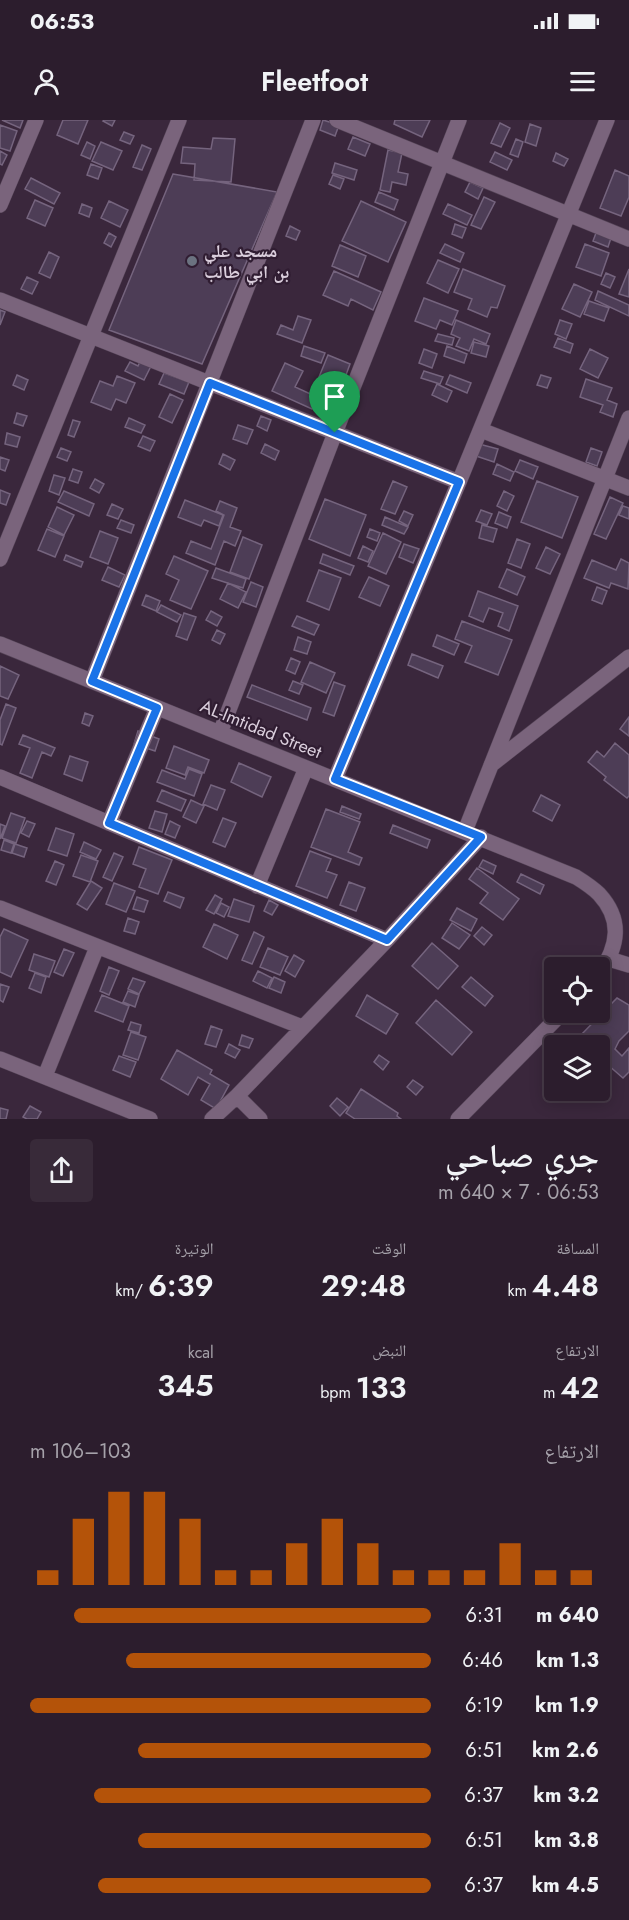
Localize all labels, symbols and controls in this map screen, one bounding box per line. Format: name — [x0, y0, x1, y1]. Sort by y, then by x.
text: 06:53 — [30, 5, 94, 37]
text: Fleetfoot — [261, 62, 368, 101]
icon: person — [30, 65, 63, 98]
icon: menu — [566, 65, 599, 98]
place label: مسجد علي بن ابي طالب — [204, 238, 289, 286]
marker: مسجد علي بن ابي طالب — [185, 254, 199, 268]
pin — [309, 371, 360, 433]
icon: arrive — [318, 380, 351, 413]
street label: AL-Imtidad Street — [196, 693, 326, 765]
map controls — [544, 957, 610, 1101]
button: locate — [544, 957, 610, 1023]
button: layers — [544, 1035, 610, 1101]
text: جري صباحي — [445, 1132, 599, 1179]
button: share — [30, 1139, 93, 1202]
text: 06:53 · 7 × 640 m — [438, 1178, 599, 1207]
text: الوتيرة — [175, 1237, 214, 1260]
text: الوقت — [372, 1237, 406, 1260]
text: المسافة — [557, 1237, 599, 1260]
text: 6:39 — [148, 1264, 214, 1307]
text: 29:48 — [321, 1264, 406, 1307]
text: 4.48 — [532, 1264, 599, 1307]
text: /km — [115, 1279, 148, 1302]
text: km — [507, 1279, 532, 1302]
text: النبض — [372, 1339, 406, 1362]
text: الارتفاع — [555, 1339, 599, 1362]
text: kcal — [188, 1341, 214, 1364]
text: 345 — [157, 1364, 214, 1407]
text: 133 — [356, 1366, 406, 1409]
text: 42 — [560, 1366, 599, 1409]
text: bpm — [320, 1381, 356, 1404]
text: m — [543, 1381, 560, 1404]
text: 103–106 m — [30, 1437, 131, 1466]
text: الارتفاع — [544, 1437, 599, 1466]
text: 6:31 — [466, 1601, 503, 1630]
text: 640 m — [536, 1601, 599, 1630]
text: 6:46 — [462, 1646, 503, 1675]
text: 1.3 km — [536, 1646, 599, 1675]
text: 6:19 — [465, 1691, 503, 1720]
text: 1.9 km — [535, 1691, 599, 1720]
text: 6:51 — [465, 1736, 503, 1765]
text: 2.6 km — [532, 1736, 599, 1765]
text: 6:37 — [464, 1781, 503, 1810]
text: 3.2 km — [533, 1781, 599, 1810]
text: 6:51 — [465, 1826, 503, 1855]
text: 3.8 km — [534, 1826, 599, 1855]
text: 6:37 — [464, 1871, 503, 1900]
text: 4.5 km — [532, 1871, 599, 1900]

